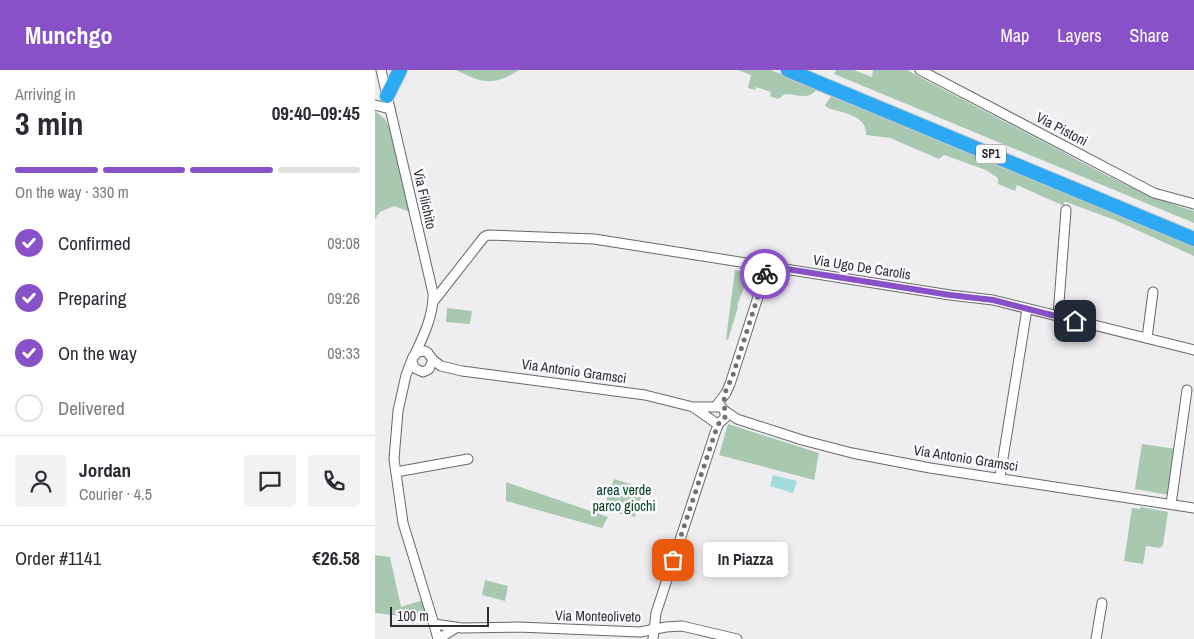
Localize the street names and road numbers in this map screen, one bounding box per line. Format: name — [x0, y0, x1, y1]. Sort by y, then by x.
street label: Via Pistoni — [1033, 108, 1091, 150]
road number: SP1 — [976, 144, 1006, 164]
street label: Via Filichito — [409, 167, 441, 231]
street label: Via Ugo De Carolis — [812, 250, 912, 284]
street label: Via Antonio Gramsci — [520, 355, 628, 387]
street label: Via Antonio Gramsci — [912, 441, 1020, 475]
street label: Via Monteoliveto — [555, 606, 641, 626]

